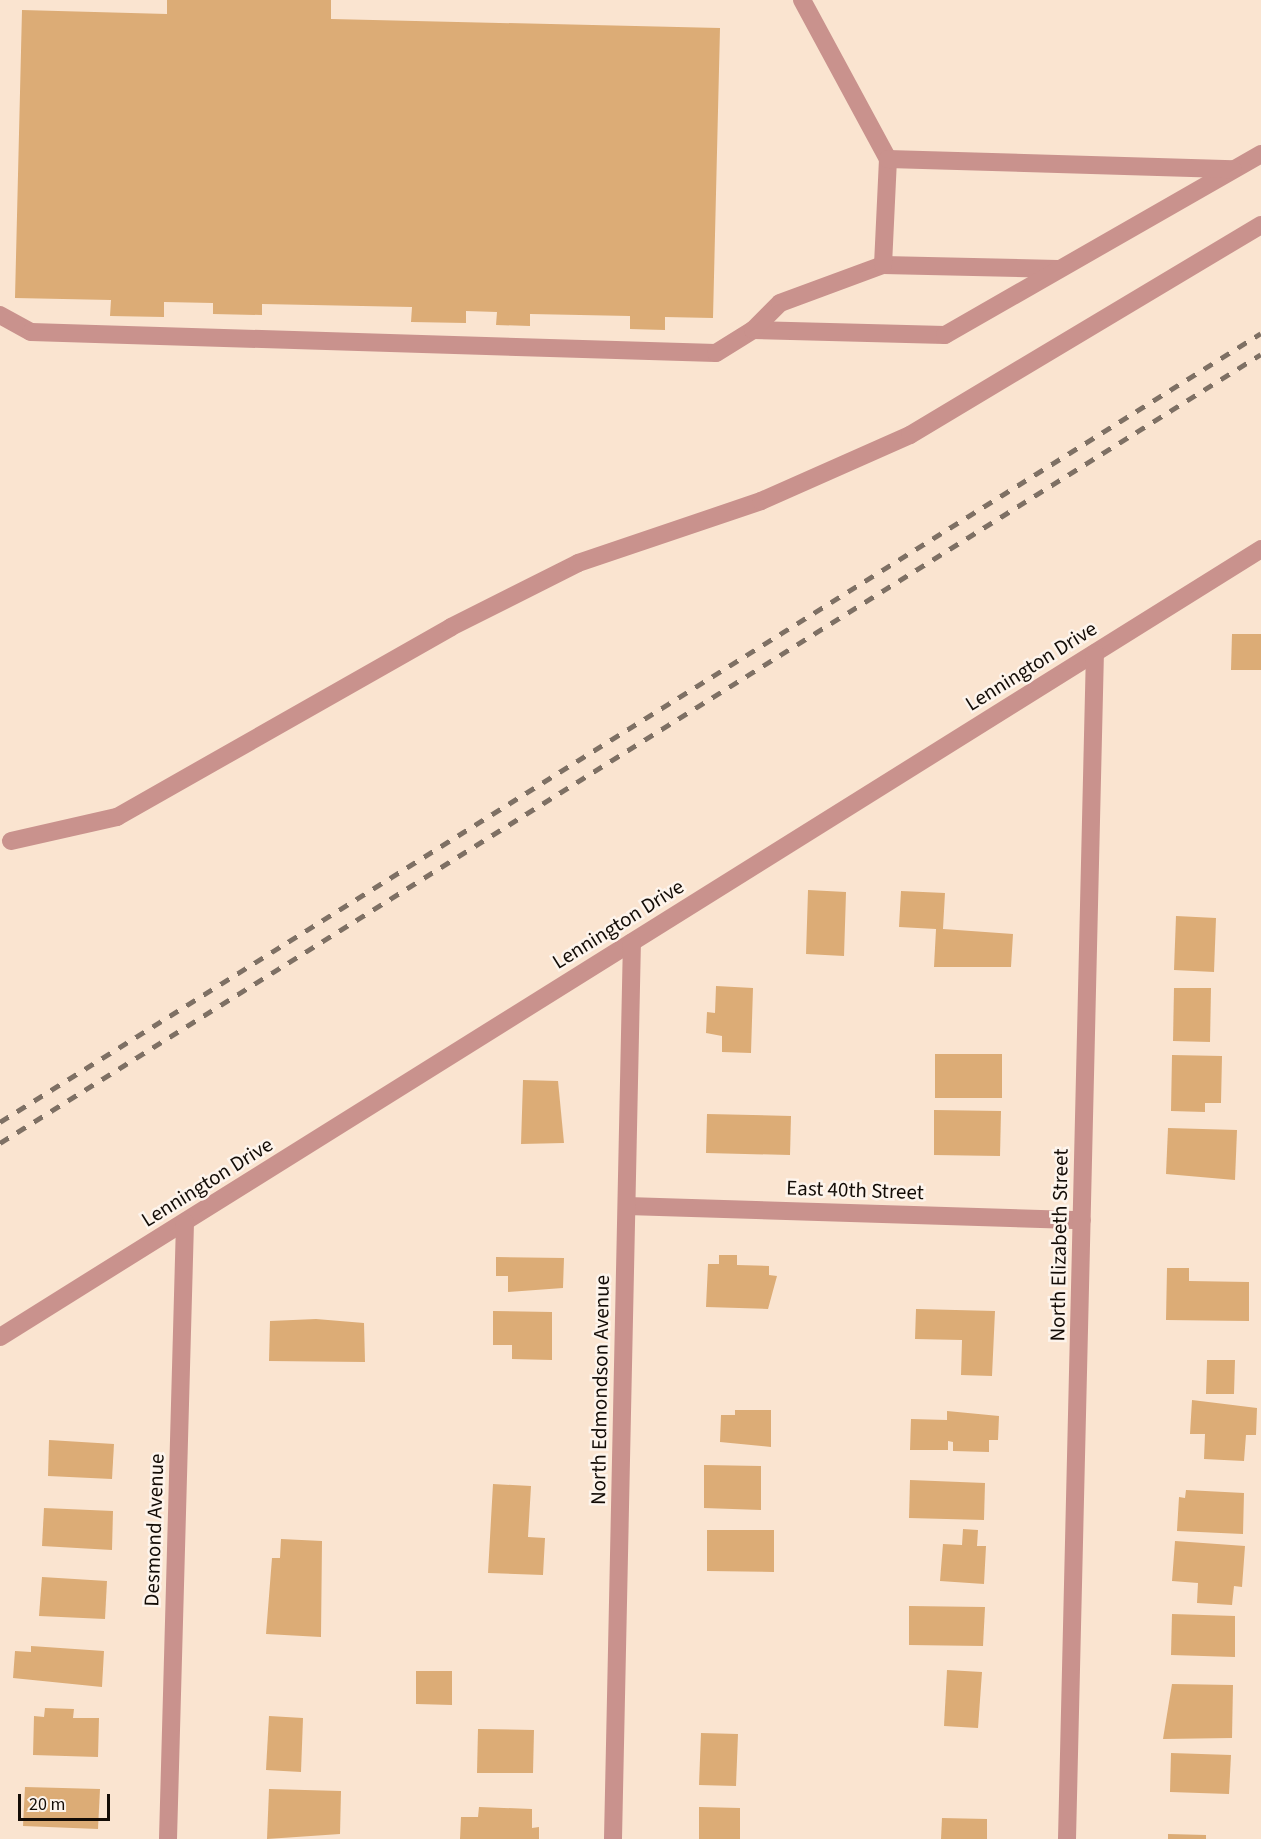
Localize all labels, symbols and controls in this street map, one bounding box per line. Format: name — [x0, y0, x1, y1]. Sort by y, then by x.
street label: Lennington Drive — [961, 616, 1101, 716]
street label: Lennington Drive — [548, 874, 688, 974]
street label: Lennington Drive — [137, 1132, 277, 1232]
street label: North Elizabeth Street — [1045, 1148, 1073, 1342]
street label: East 40th Street — [786, 1175, 924, 1205]
street label: North Edmondson Avenue — [585, 1275, 615, 1505]
street label: Desmond Avenue — [139, 1453, 169, 1607]
scale bar — [21, 1782, 112, 1820]
text: 20 m — [29, 1792, 65, 1817]

